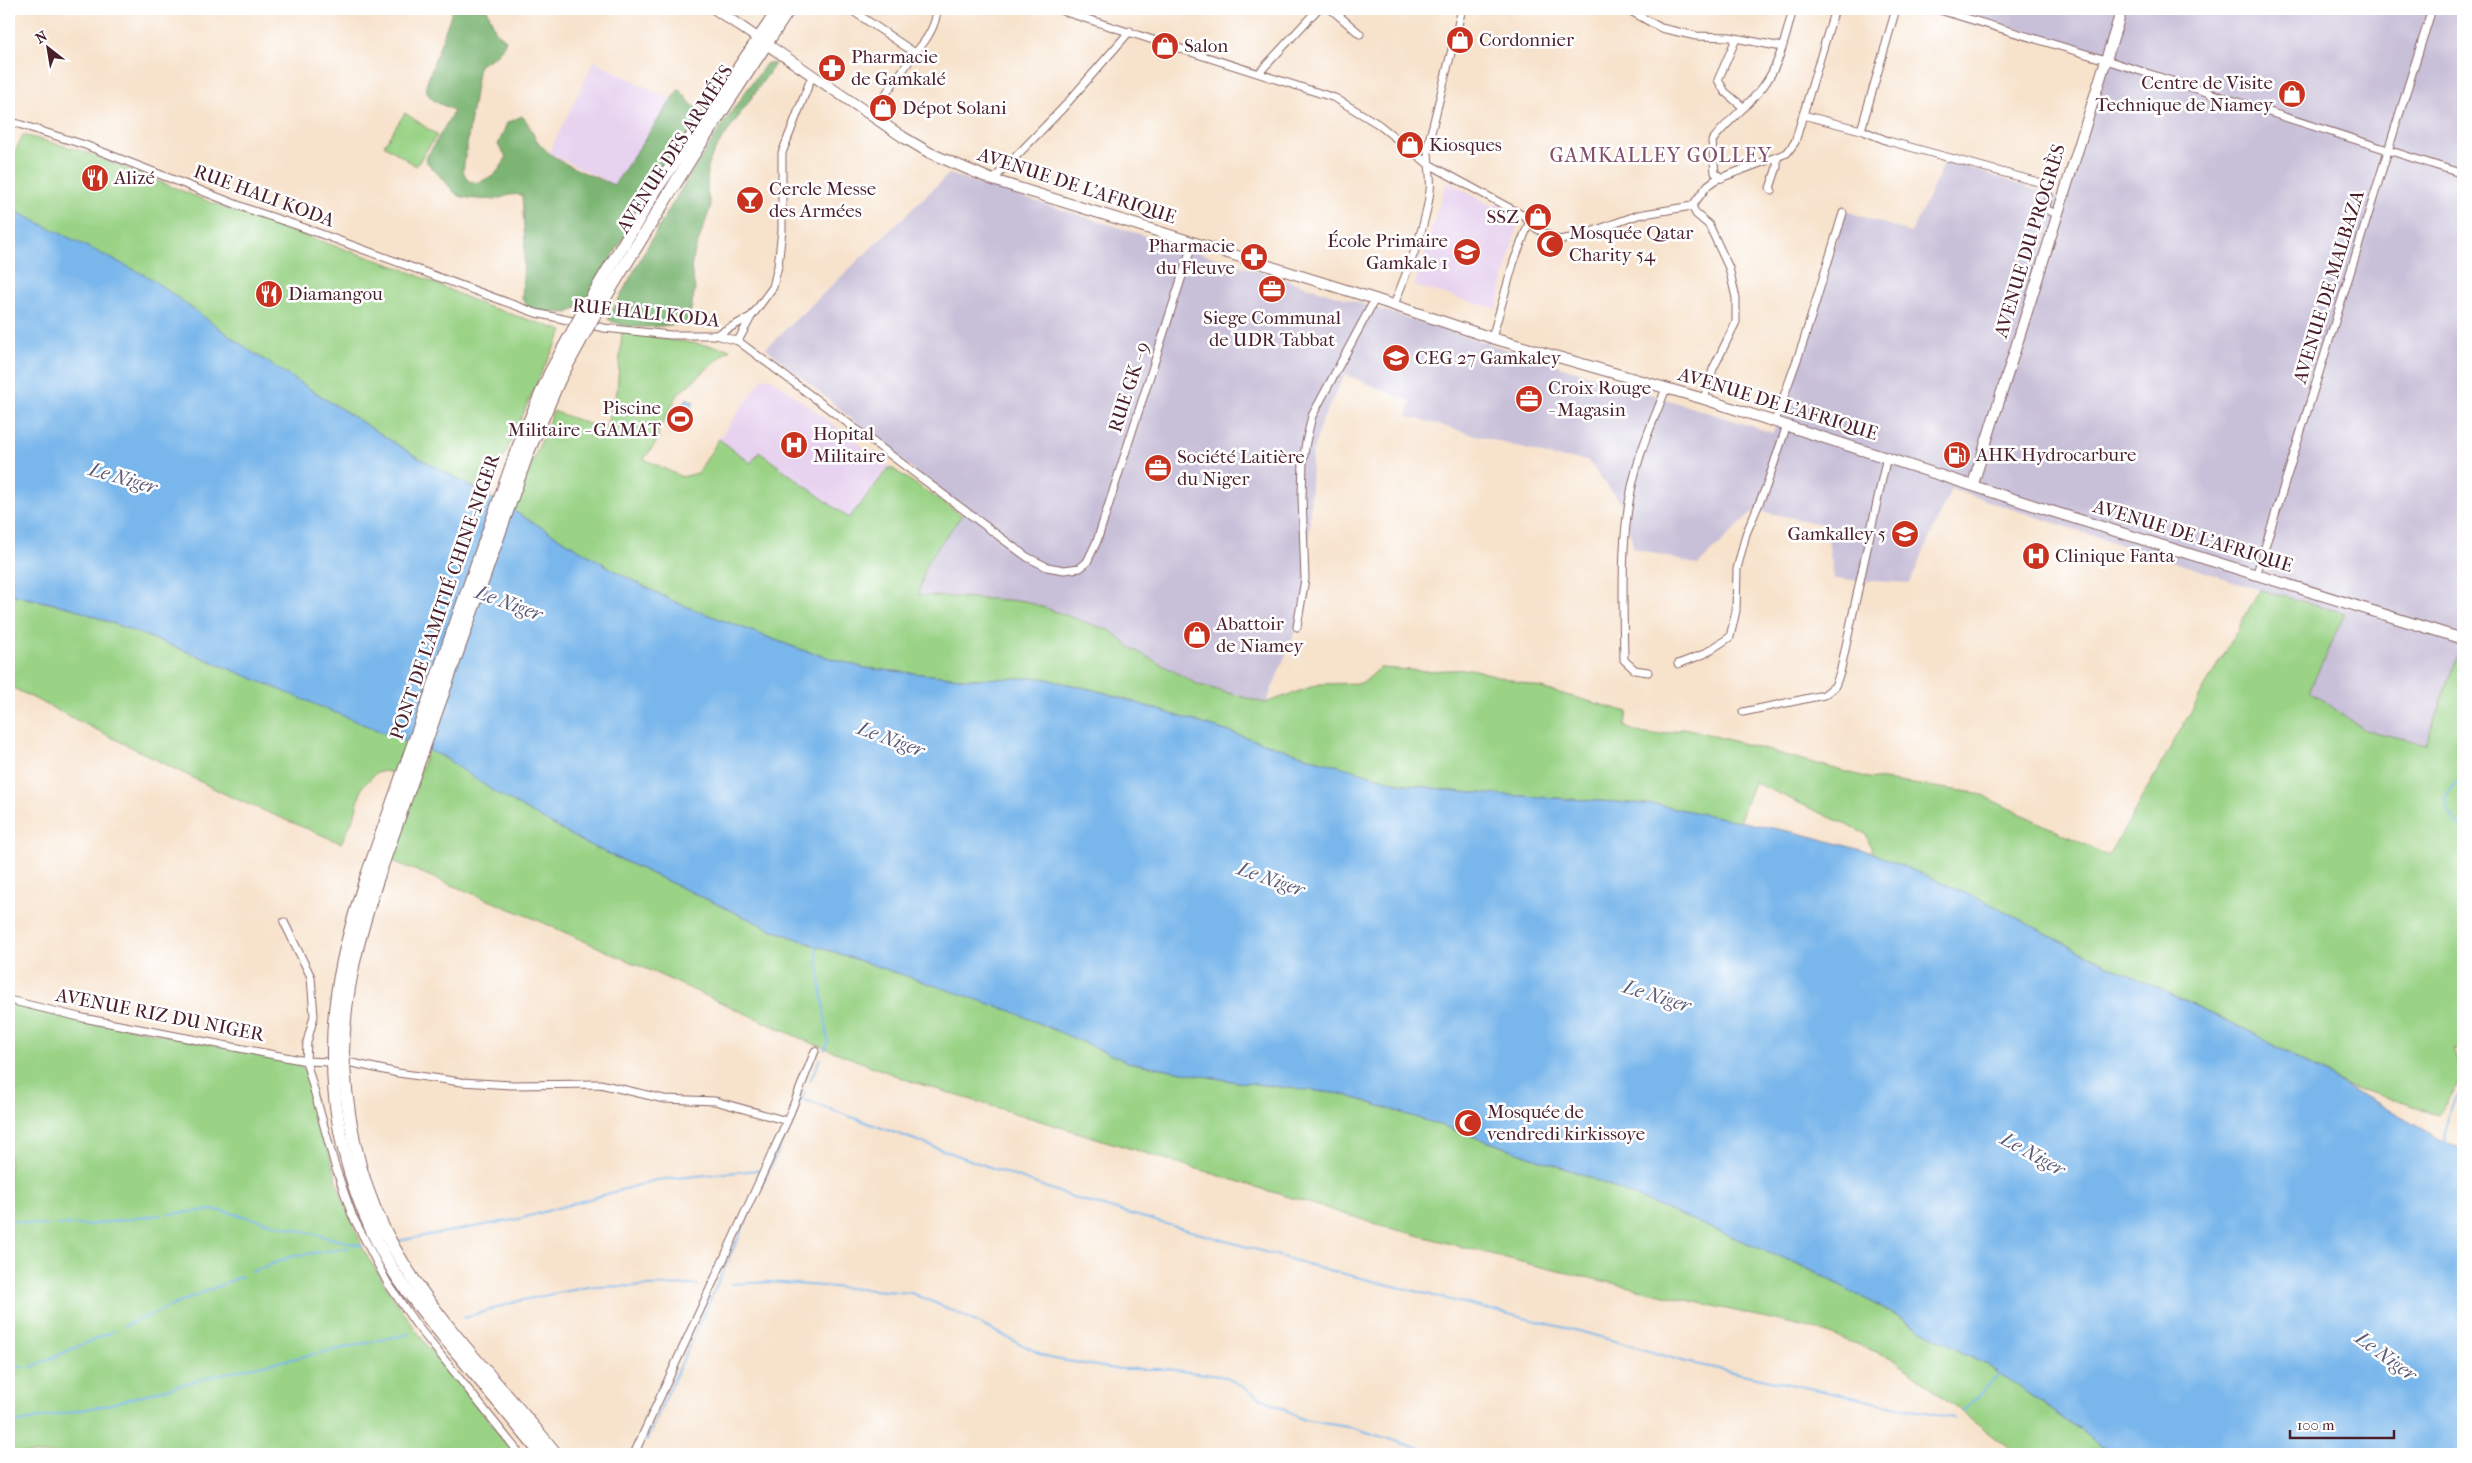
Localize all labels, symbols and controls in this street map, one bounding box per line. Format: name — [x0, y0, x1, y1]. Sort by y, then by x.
north arrow — [22, 22, 72, 72]
shop icon: Cordonnier — [1445, 25, 1475, 55]
text: N — [33, 27, 51, 47]
place label: Cordonnier — [1479, 29, 1575, 51]
shop icon: Salon — [1150, 31, 1180, 61]
place label: Salon — [1184, 35, 1228, 57]
place label: Pharmacie de Gamkalé — [851, 46, 946, 90]
pharmacy icon: Pharmacie de Gamkalé — [817, 53, 847, 83]
street label: AVENUE DES ARMÉES — [612, 61, 738, 238]
place label: Centre de Visite Technique de Niamey — [2096, 72, 2274, 116]
shop icon: Centre de Visite Technique de Niamey — [2277, 79, 2307, 109]
shop icon: Dépot Solani — [868, 93, 898, 123]
place label: Dépot Solani — [902, 97, 1007, 119]
shop icon: Kiosques — [1395, 130, 1425, 160]
place label: Kiosques — [1429, 134, 1502, 156]
street label: AVENUE DU PROGRÈS — [1990, 141, 2070, 342]
street label: AVENUE DE L'AFRIQUE — [974, 143, 1180, 229]
district label: GAMKALLEY GOLLEY — [1550, 144, 1773, 167]
street label: RUE HALI KODA — [191, 160, 338, 232]
restaurant icon: Alizé — [80, 163, 110, 193]
place label: Alizé — [113, 167, 155, 189]
place label: Cercle Messe des Armées — [769, 178, 876, 222]
bar icon: Cercle Messe des Armées — [735, 185, 765, 215]
street label: AVENUE DE MALBAZA — [2289, 187, 2369, 387]
shop icon: SSZ — [1523, 202, 1553, 232]
place label: SSZ — [1487, 206, 1519, 228]
place label: Mosquée Qatar Charity 54 — [1569, 222, 1694, 266]
mosque icon: Mosquée Qatar Charity 54 — [1535, 229, 1565, 259]
place label: École Primaire Gamkale 1 — [1327, 230, 1448, 274]
place label: Pharmacie du Fleuve — [1148, 235, 1235, 279]
school or university icon: École Primaire Gamkale 1 — [1452, 237, 1482, 267]
pharmacy icon: Pharmacie du Fleuve — [1239, 242, 1269, 272]
office icon: Siege Communal de UDR Tabbat — [1257, 274, 1287, 304]
restaurant icon: Diamangou — [254, 279, 284, 309]
place label: Diamangou — [288, 283, 383, 305]
street label: RUE HALI KODA — [571, 294, 721, 332]
place label: Siege Communal de UDR Tabbat — [1203, 307, 1341, 351]
street label: RUE GK - 9 — [1104, 339, 1154, 435]
school or university icon: CEG 27 Gamkaley — [1381, 343, 1411, 373]
place label: CEG 27 Gamkaley — [1415, 347, 1562, 369]
street label: AVENUE DE L'AFRIQUE — [1675, 363, 1881, 445]
place label: Croix Rouge - Magasin — [1548, 377, 1651, 421]
office icon: Croix Rouge - Magasin — [1514, 384, 1544, 414]
place label: Piscine Militaire - GAMAT — [508, 397, 661, 441]
sports icon: Piscine Militaire - GAMAT — [665, 404, 695, 434]
place label: Hopital Militaire — [813, 423, 885, 467]
hospital icon: Hopital Militaire — [779, 430, 809, 460]
fuel station icon: AHK Hydrocarbure — [1942, 440, 1972, 470]
place label: AHK Hydrocarbure — [1975, 444, 2136, 466]
place label: Société Laitière du Niger — [1177, 446, 1305, 490]
street label: PONT DE L'AMITIÉ CHINE-NIGER — [386, 450, 505, 743]
office icon: Société Laitière du Niger — [1143, 453, 1173, 483]
water label: Le Niger — [84, 457, 162, 499]
street label: AVENUE DE L'AFRIQUE — [2090, 495, 2296, 577]
school or university icon: Gamkalley 5 — [1890, 519, 1920, 549]
place label: Gamkalley 5 — [1788, 523, 1886, 545]
hospital icon: Clinique Fanta — [2021, 541, 2051, 571]
place label: Clinique Fanta — [2055, 545, 2175, 567]
water label: Le Niger — [470, 580, 548, 626]
place label: Abattoir de Niamey — [1215, 613, 1304, 657]
shop icon: Abattoir de Niamey — [1182, 620, 1212, 650]
water label: Le Niger — [852, 716, 930, 762]
water label: Le Niger — [1232, 856, 1310, 902]
water label: Le Niger — [1618, 974, 1696, 1018]
street label: AVENUE RIZ DU NIGER — [53, 984, 267, 1046]
place label: Mosquée de vendredi kirkissoye — [1487, 1101, 1645, 1145]
mosque icon: Mosquée de vendredi kirkissoye — [1453, 1108, 1483, 1138]
water label: Le Niger — [1995, 1126, 2071, 1182]
water label: Le Niger — [2349, 1325, 2423, 1387]
scale bar — [2290, 1408, 2393, 1440]
text: 100 m — [2297, 1416, 2335, 1434]

